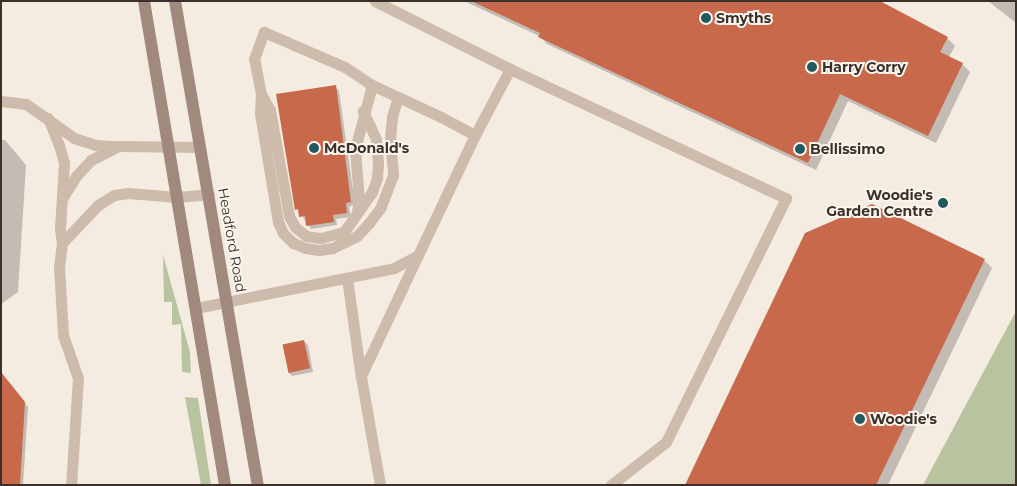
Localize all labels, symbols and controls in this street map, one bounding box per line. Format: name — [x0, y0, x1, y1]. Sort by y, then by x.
place label: Smyths — [716, 10, 771, 26]
marker: Smyths — [700, 12, 712, 24]
place label: Harry Corry — [822, 59, 906, 75]
marker: Harry Corry — [806, 61, 818, 73]
place label: McDonald's — [324, 140, 409, 156]
place label: Bellissimo — [810, 141, 885, 157]
marker: McDonald's — [308, 142, 320, 154]
marker: Bellissimo — [794, 143, 806, 155]
street label: Headford Road — [215, 186, 249, 294]
place label: Woodie's Garden Centre — [826, 187, 933, 220]
marker: Woodie's Garden Centre — [937, 197, 949, 209]
place label: Woodie's — [870, 411, 937, 427]
marker: Woodie's — [854, 413, 866, 425]

